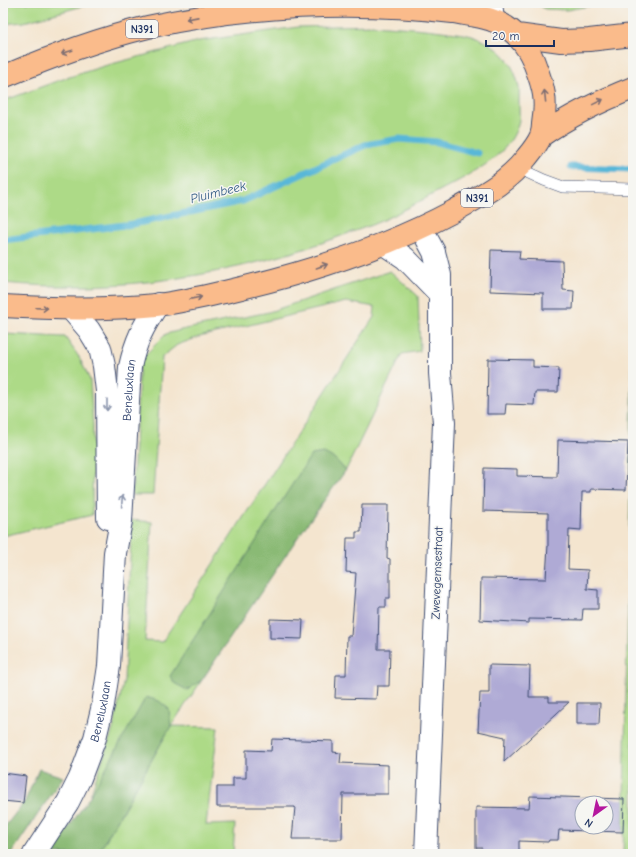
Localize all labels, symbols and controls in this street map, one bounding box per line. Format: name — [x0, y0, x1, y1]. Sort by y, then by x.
one-way arrow — [186, 14, 199, 22]
road number: N391 — [126, 20, 158, 38]
scale bar — [486, 22, 554, 48]
text: 20 m — [492, 29, 520, 43]
one-way arrow — [61, 49, 74, 56]
one-way arrow — [541, 90, 548, 103]
one-way arrow — [592, 98, 604, 105]
water label: Pluimbeek — [189, 178, 248, 206]
road number: N391 — [461, 189, 493, 207]
one-way arrow — [316, 262, 328, 270]
one-way arrow — [189, 293, 202, 301]
one-way arrow — [35, 304, 48, 311]
street label: Beneluxlaan — [120, 357, 139, 422]
one-way arrow — [103, 398, 111, 411]
one-way arrow — [119, 495, 126, 508]
street label: Zwevegemsestraat — [428, 526, 446, 620]
street label: Beneluxlaan — [87, 680, 114, 744]
north arrow — [574, 795, 614, 835]
text: N — [582, 816, 595, 830]

